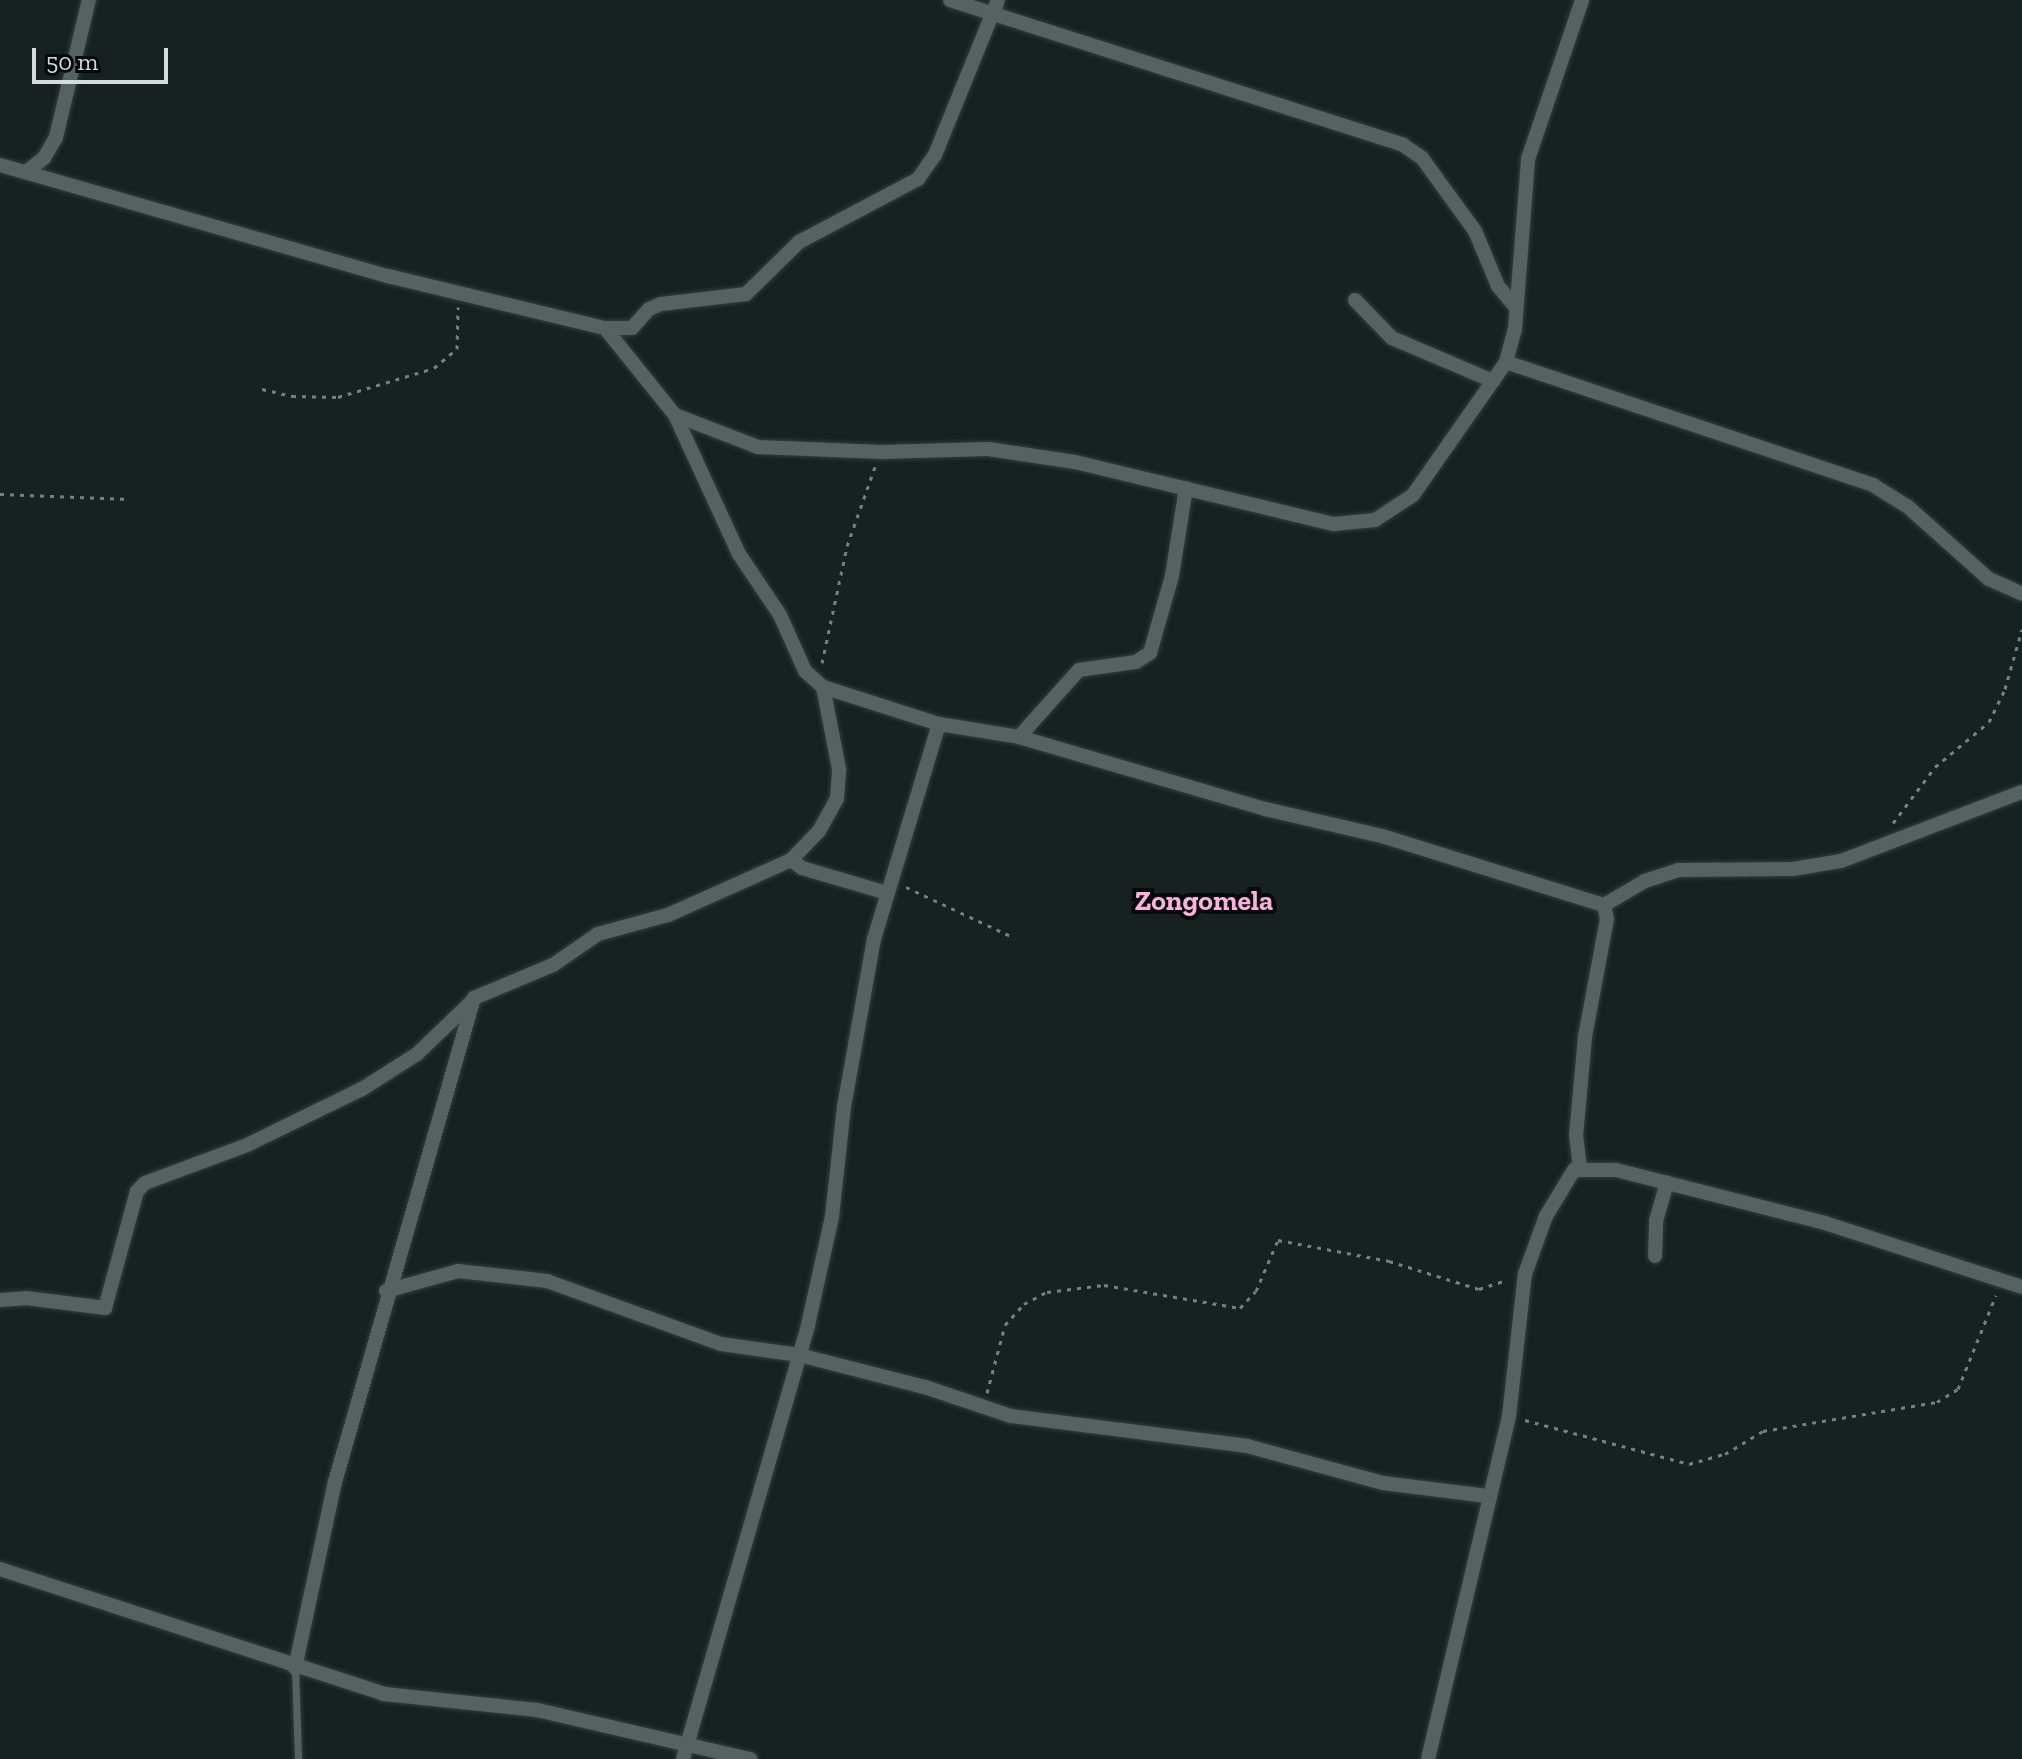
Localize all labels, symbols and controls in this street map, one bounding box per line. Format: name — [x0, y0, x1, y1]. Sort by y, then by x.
scale bar — [36, 32, 172, 82]
text: 50 m — [46, 47, 98, 76]
district label: Zongomela — [1135, 884, 1273, 918]

